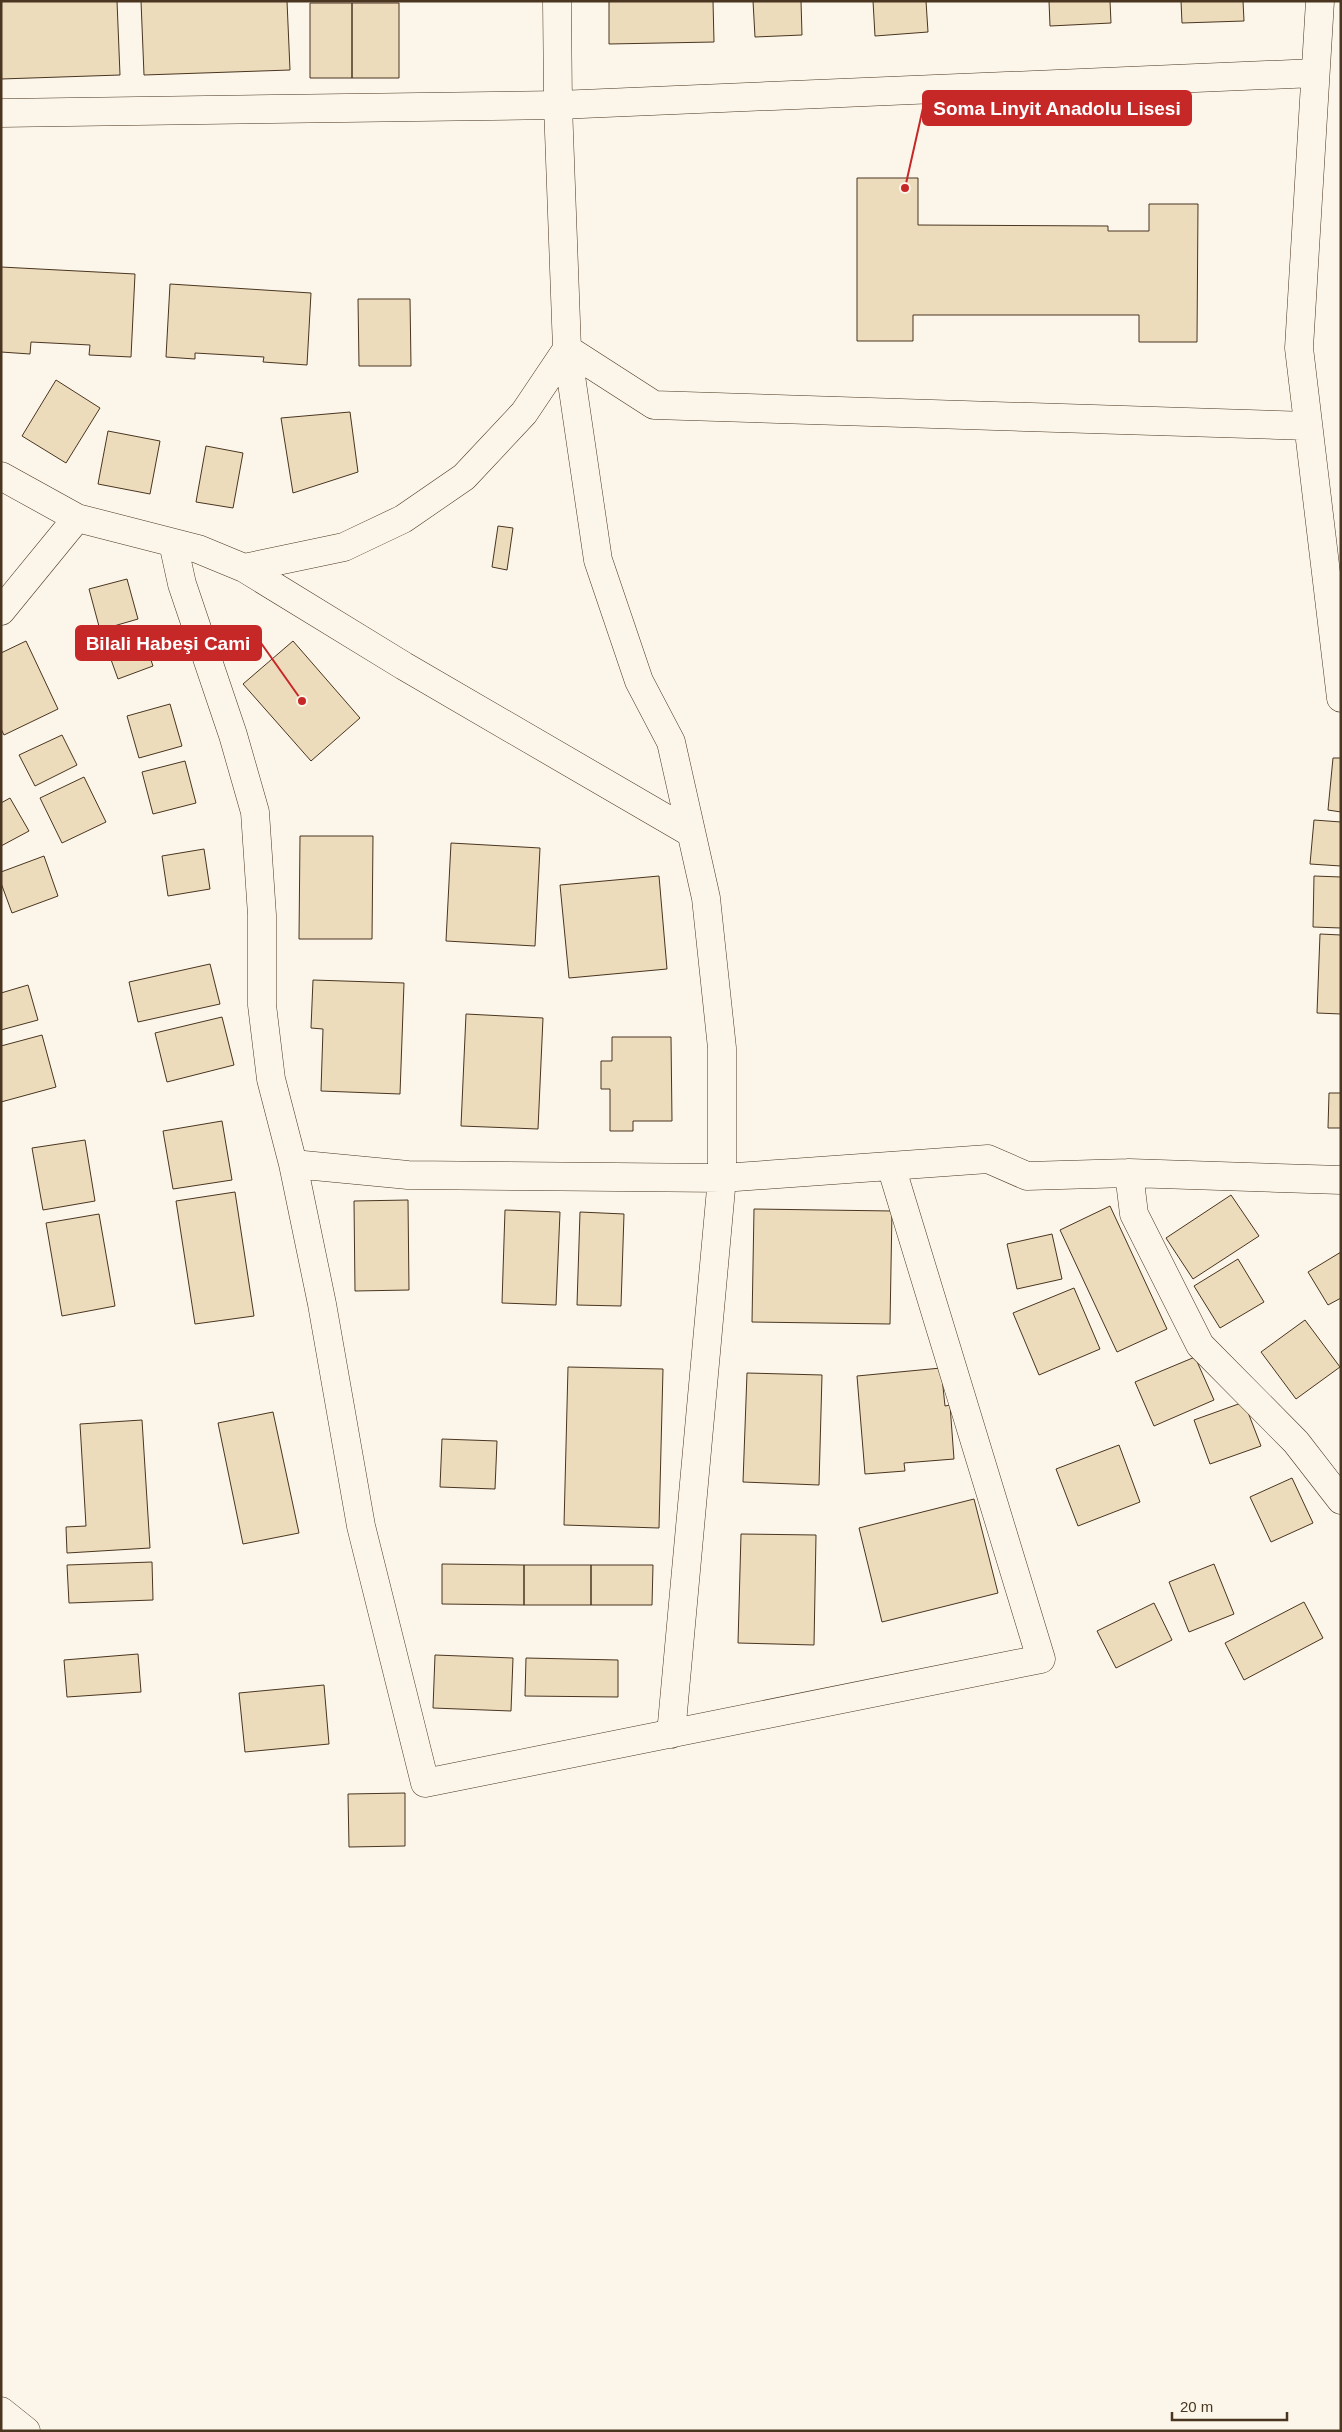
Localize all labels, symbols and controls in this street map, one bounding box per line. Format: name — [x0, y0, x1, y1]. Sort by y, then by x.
callout: Soma Linyit Anadolu Lisesi — [923, 91, 1191, 125]
text: Soma Linyit Anadolu Lisesi — [933, 98, 1181, 119]
callout: Bilali Habeşi Cami — [76, 626, 261, 660]
text: Bilali Habeşi Cami — [86, 633, 250, 654]
scale bar — [1172, 2390, 1287, 2422]
text: 20 m — [1180, 2398, 1213, 2415]

